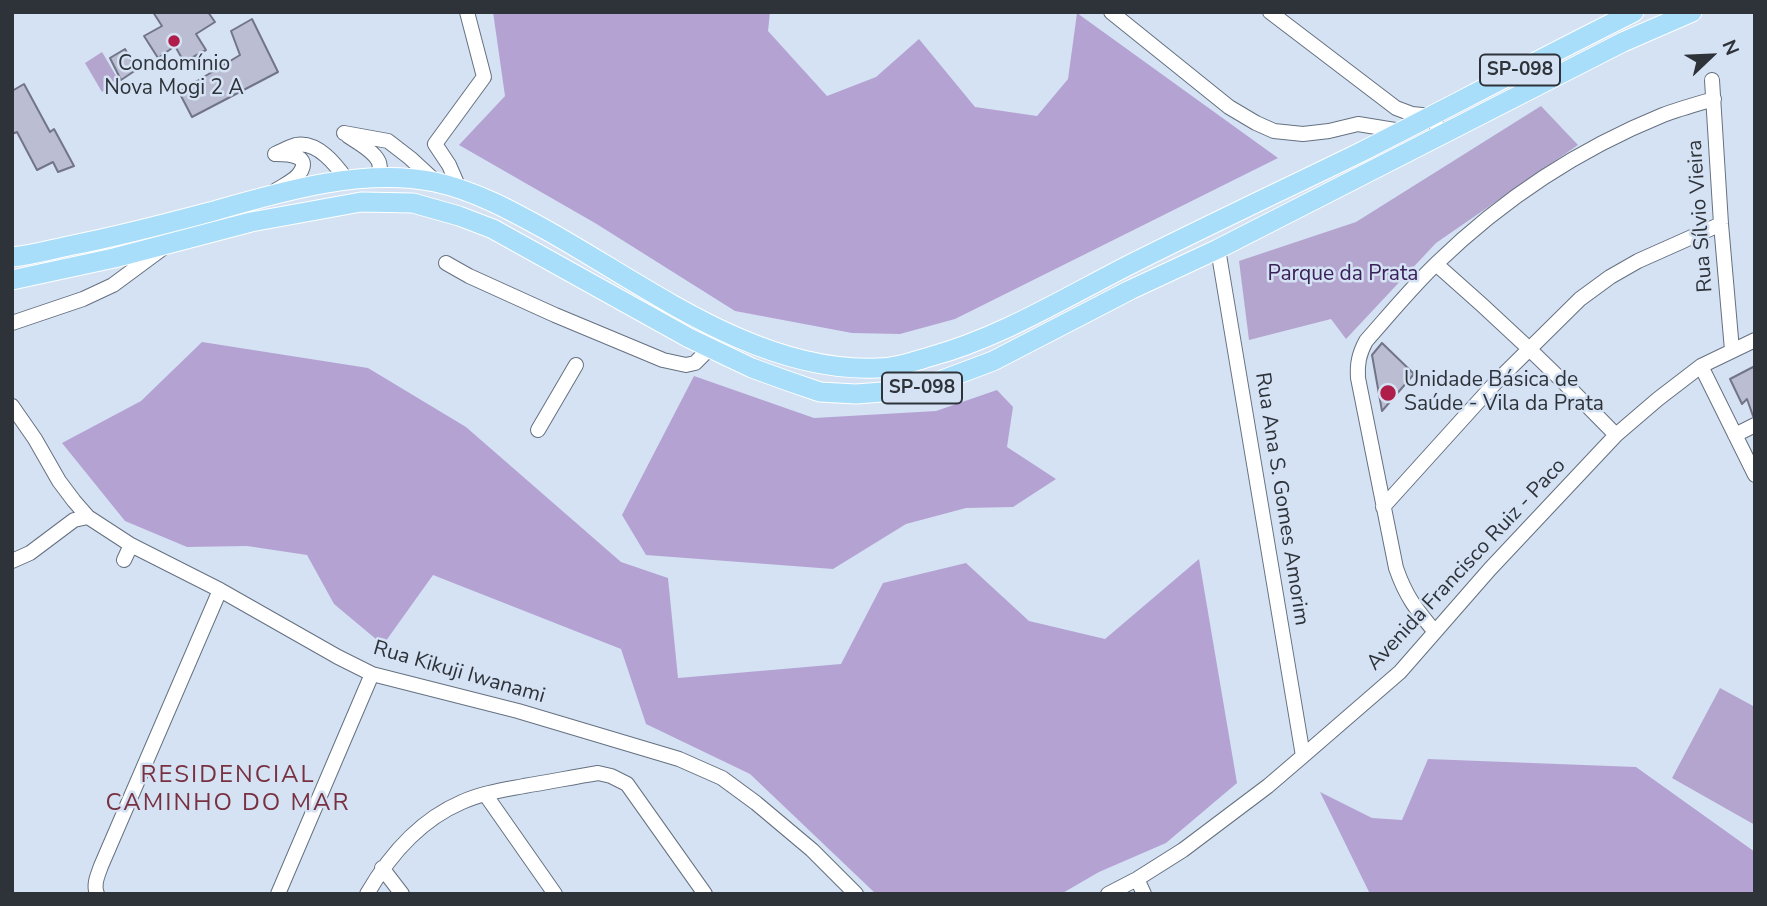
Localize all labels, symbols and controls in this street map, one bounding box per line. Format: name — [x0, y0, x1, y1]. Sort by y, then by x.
north arrow — [1676, 21, 1746, 91]
marker: Condomínio Nova Mogi 2 A — [166, 33, 182, 49]
text: N — [1716, 36, 1745, 59]
place label: Condomínio Nova Mogi 2 A — [104, 52, 244, 102]
road number: SP-098 — [1480, 54, 1560, 86]
street label: Rua Sílvio Vieira — [1683, 139, 1719, 293]
park label: Parque da Prata — [1268, 262, 1418, 288]
place label: Unidade Básica de Saúde - Vila da Prata — [1404, 368, 1604, 418]
street label: Rua Ana S. Gomes Amorim — [1249, 371, 1313, 627]
road number: SP-098 — [882, 372, 962, 404]
marker: Unidade Básica de Saúde - Vila da Prata — [1378, 383, 1398, 403]
street label: Avenida Francisco Ruiz - Paco — [1362, 454, 1572, 676]
street label: Rua Kikuji Iwanami — [370, 636, 548, 710]
district label: RESIDENCIAL CAMINHO DO MAR — [107, 762, 349, 818]

